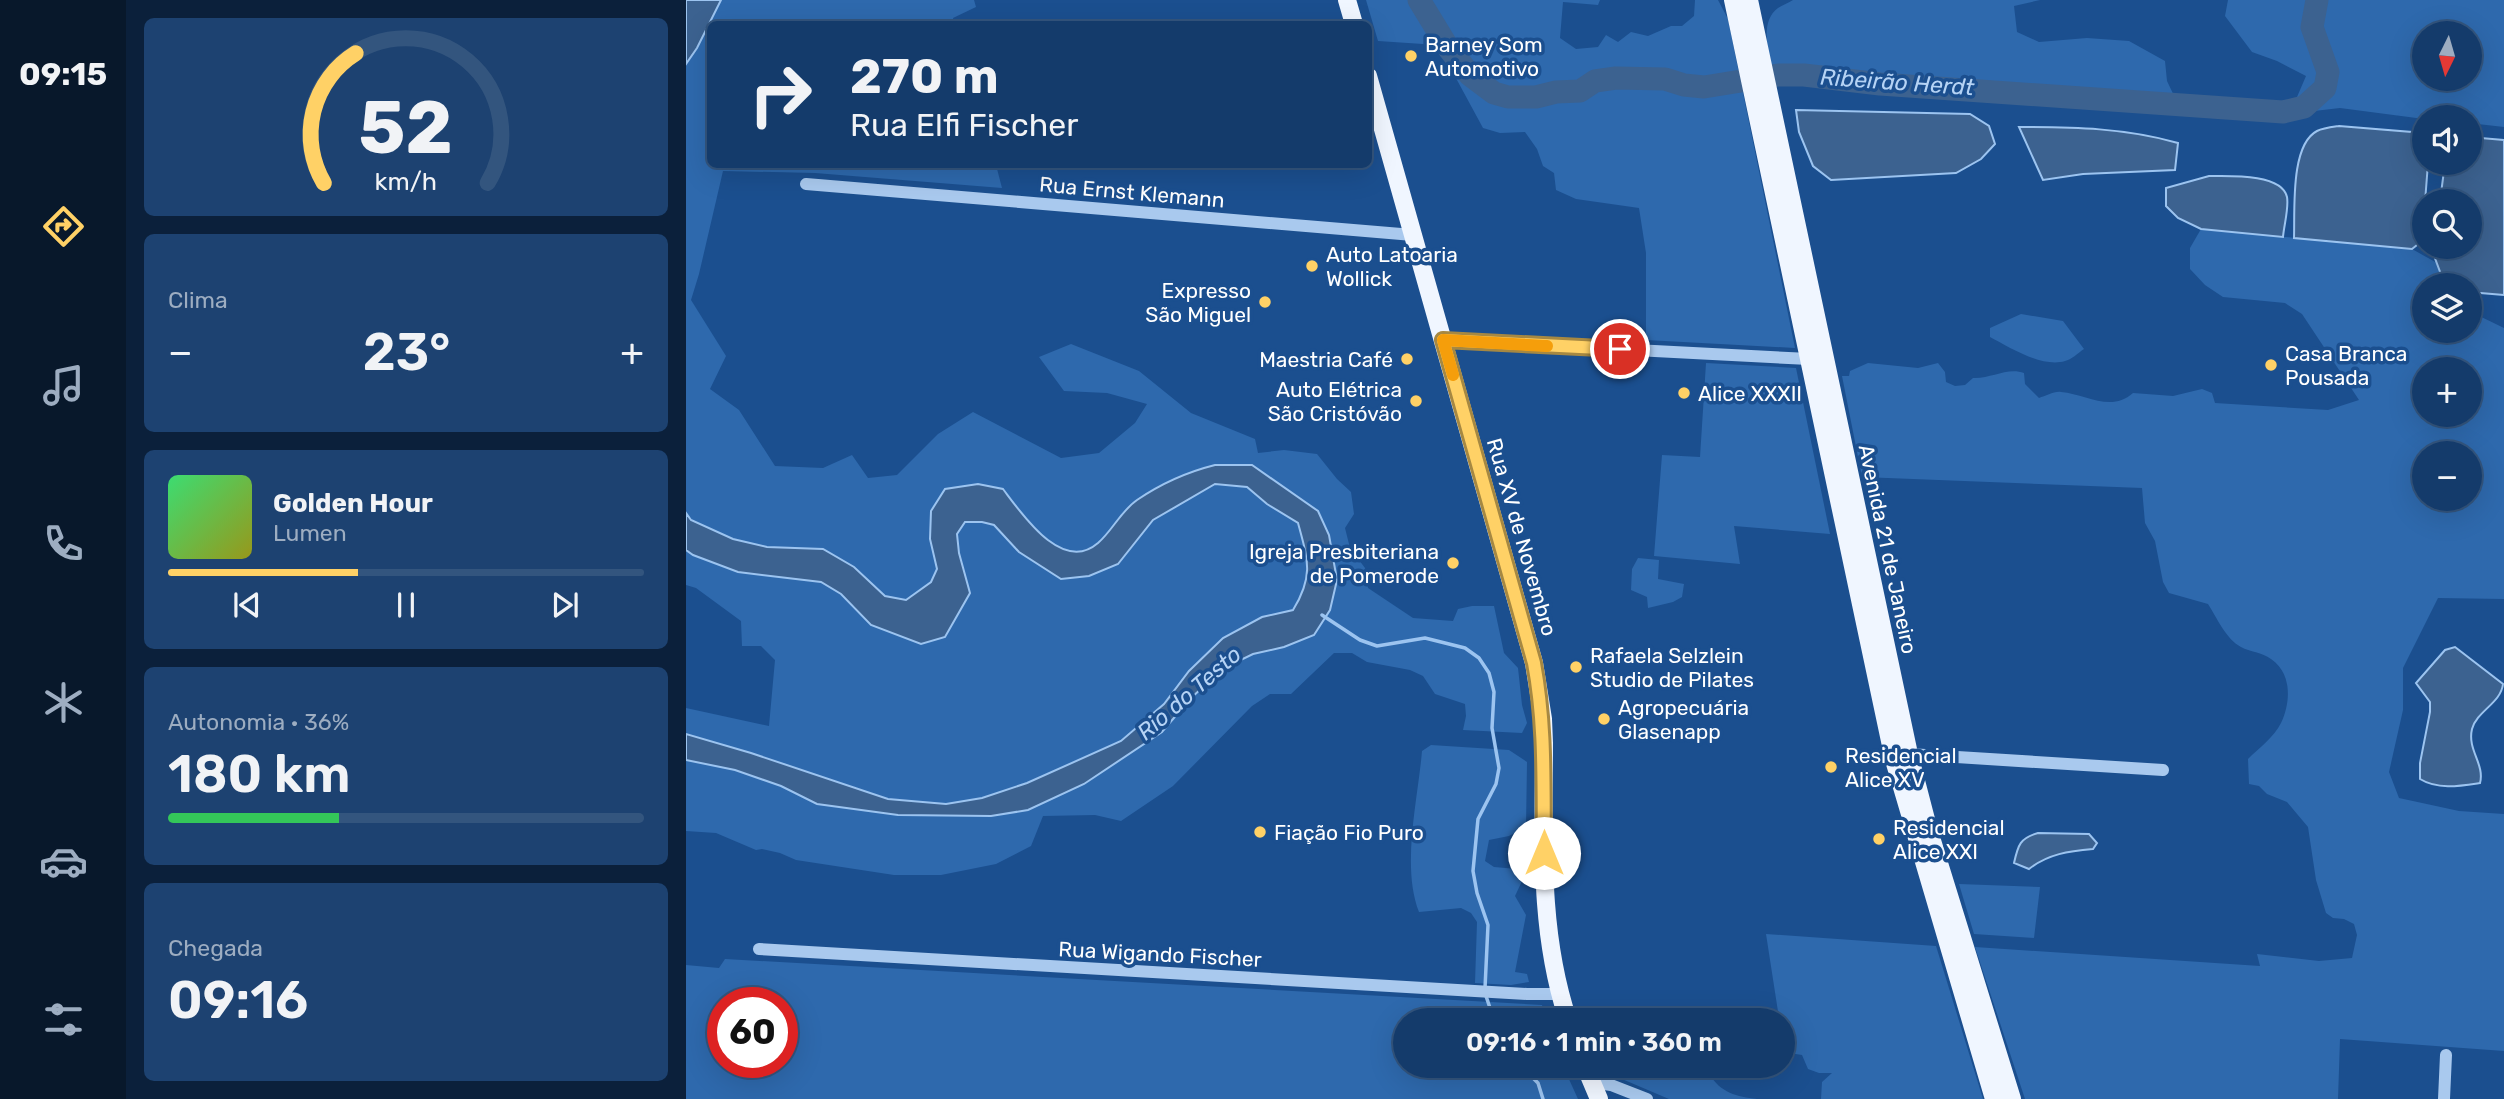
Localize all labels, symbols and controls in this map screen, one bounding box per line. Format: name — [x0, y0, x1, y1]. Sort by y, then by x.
north arrow — [2412, 21, 2482, 91]
map controls — [2412, 21, 2482, 511]
place label: Barney Som Automotivo — [1425, 32, 1543, 81]
text: 270 m — [850, 47, 999, 105]
marker: Barney Som Automotivo — [1403, 48, 1419, 64]
icon: right — [735, 49, 826, 140]
text: 09:15 — [19, 55, 107, 93]
water label: Ribeirão Herdt — [1819, 63, 1976, 101]
text: 52 — [359, 85, 453, 171]
button: sound — [2412, 105, 2482, 175]
text: Rua Elfi Fischer — [850, 106, 1078, 144]
text: km/h — [375, 167, 437, 196]
street label: Rua Ernst Klemann — [1038, 171, 1226, 213]
button: search — [2412, 189, 2482, 259]
icon: directions — [39, 202, 88, 251]
place label: Auto Latoaria Wollick — [1326, 242, 1458, 291]
marker: Auto Latoaria Wollick — [1304, 258, 1320, 274]
button: layers — [2412, 273, 2482, 343]
place label: Expresso São Miguel — [1145, 278, 1251, 327]
text: Clima — [168, 286, 228, 314]
marker: Expresso São Miguel — [1257, 294, 1273, 310]
pin — [1590, 319, 1650, 379]
text: 23° — [363, 321, 450, 383]
text: − — [168, 329, 193, 375]
text: + — [620, 329, 644, 375]
icon: arrive — [1601, 330, 1639, 368]
place label: Casa Branca Pousada — [2285, 341, 2407, 390]
place label: Maestria Café — [1259, 347, 1393, 372]
marker: Maestria Café — [1399, 351, 1415, 367]
marker: Casa Branca Pousada — [2263, 357, 2279, 373]
button: + — [2412, 357, 2482, 427]
icon: music — [39, 361, 88, 410]
place label: Auto Elétrica São Cristóvão — [1268, 377, 1402, 426]
place label: Alice XXXII — [1698, 381, 1802, 406]
marker: Alice XXXII — [1676, 385, 1692, 401]
marker: Auto Elétrica São Cristóvão — [1408, 393, 1424, 409]
street label: Rua XV de Novembro — [1482, 435, 1562, 639]
button: − — [2412, 441, 2482, 511]
street label: Avenida 21 de Janeiro — [1854, 442, 1922, 656]
text: Golden Hour — [273, 488, 433, 519]
icon: phone — [39, 519, 88, 568]
text: Lumen — [273, 519, 347, 547]
place label: Igreja Presbiteriana de Pomerode — [1249, 539, 1439, 588]
marker: Igreja Presbiteriana de Pomerode — [1445, 555, 1461, 571]
icon: previous — [228, 586, 266, 624]
icon: pause — [387, 586, 425, 624]
icon: next — [546, 586, 584, 624]
water label: Rio do Testo — [1131, 640, 1247, 746]
place label: Rafaela Selzlein Studio de Pilates — [1590, 643, 1754, 692]
marker: Rafaela Selzlein Studio de Pilates — [1568, 659, 1584, 675]
icon: climate — [39, 678, 88, 727]
place label: Agropecuária Glasenapp — [1618, 695, 1749, 744]
text: Autonomia · 36% — [168, 708, 349, 736]
marker: Agropecuária Glasenapp — [1596, 711, 1612, 727]
text: 180 km — [168, 743, 351, 805]
place label: Residencial Alice XV — [1845, 743, 1957, 792]
marker: Residencial Alice XV — [1823, 759, 1839, 775]
place label: Residencial Alice XXI — [1893, 815, 2005, 864]
position arrow — [1507, 816, 1581, 890]
place label: Fiação Fio Puro — [1274, 820, 1424, 845]
marker: Fiação Fio Puro — [1252, 824, 1268, 840]
marker: Residencial Alice XXI — [1871, 831, 1887, 847]
icon: car — [39, 837, 88, 886]
text: Chegada — [168, 934, 263, 962]
street label: Rua Wigando Fischer — [1058, 936, 1262, 972]
text: 09:16 — [168, 969, 308, 1031]
speed limit sign: 60 — [707, 987, 798, 1078]
icon: filters — [39, 995, 88, 1044]
text: 09:16 · 1 min · 360 m — [1466, 1027, 1722, 1058]

